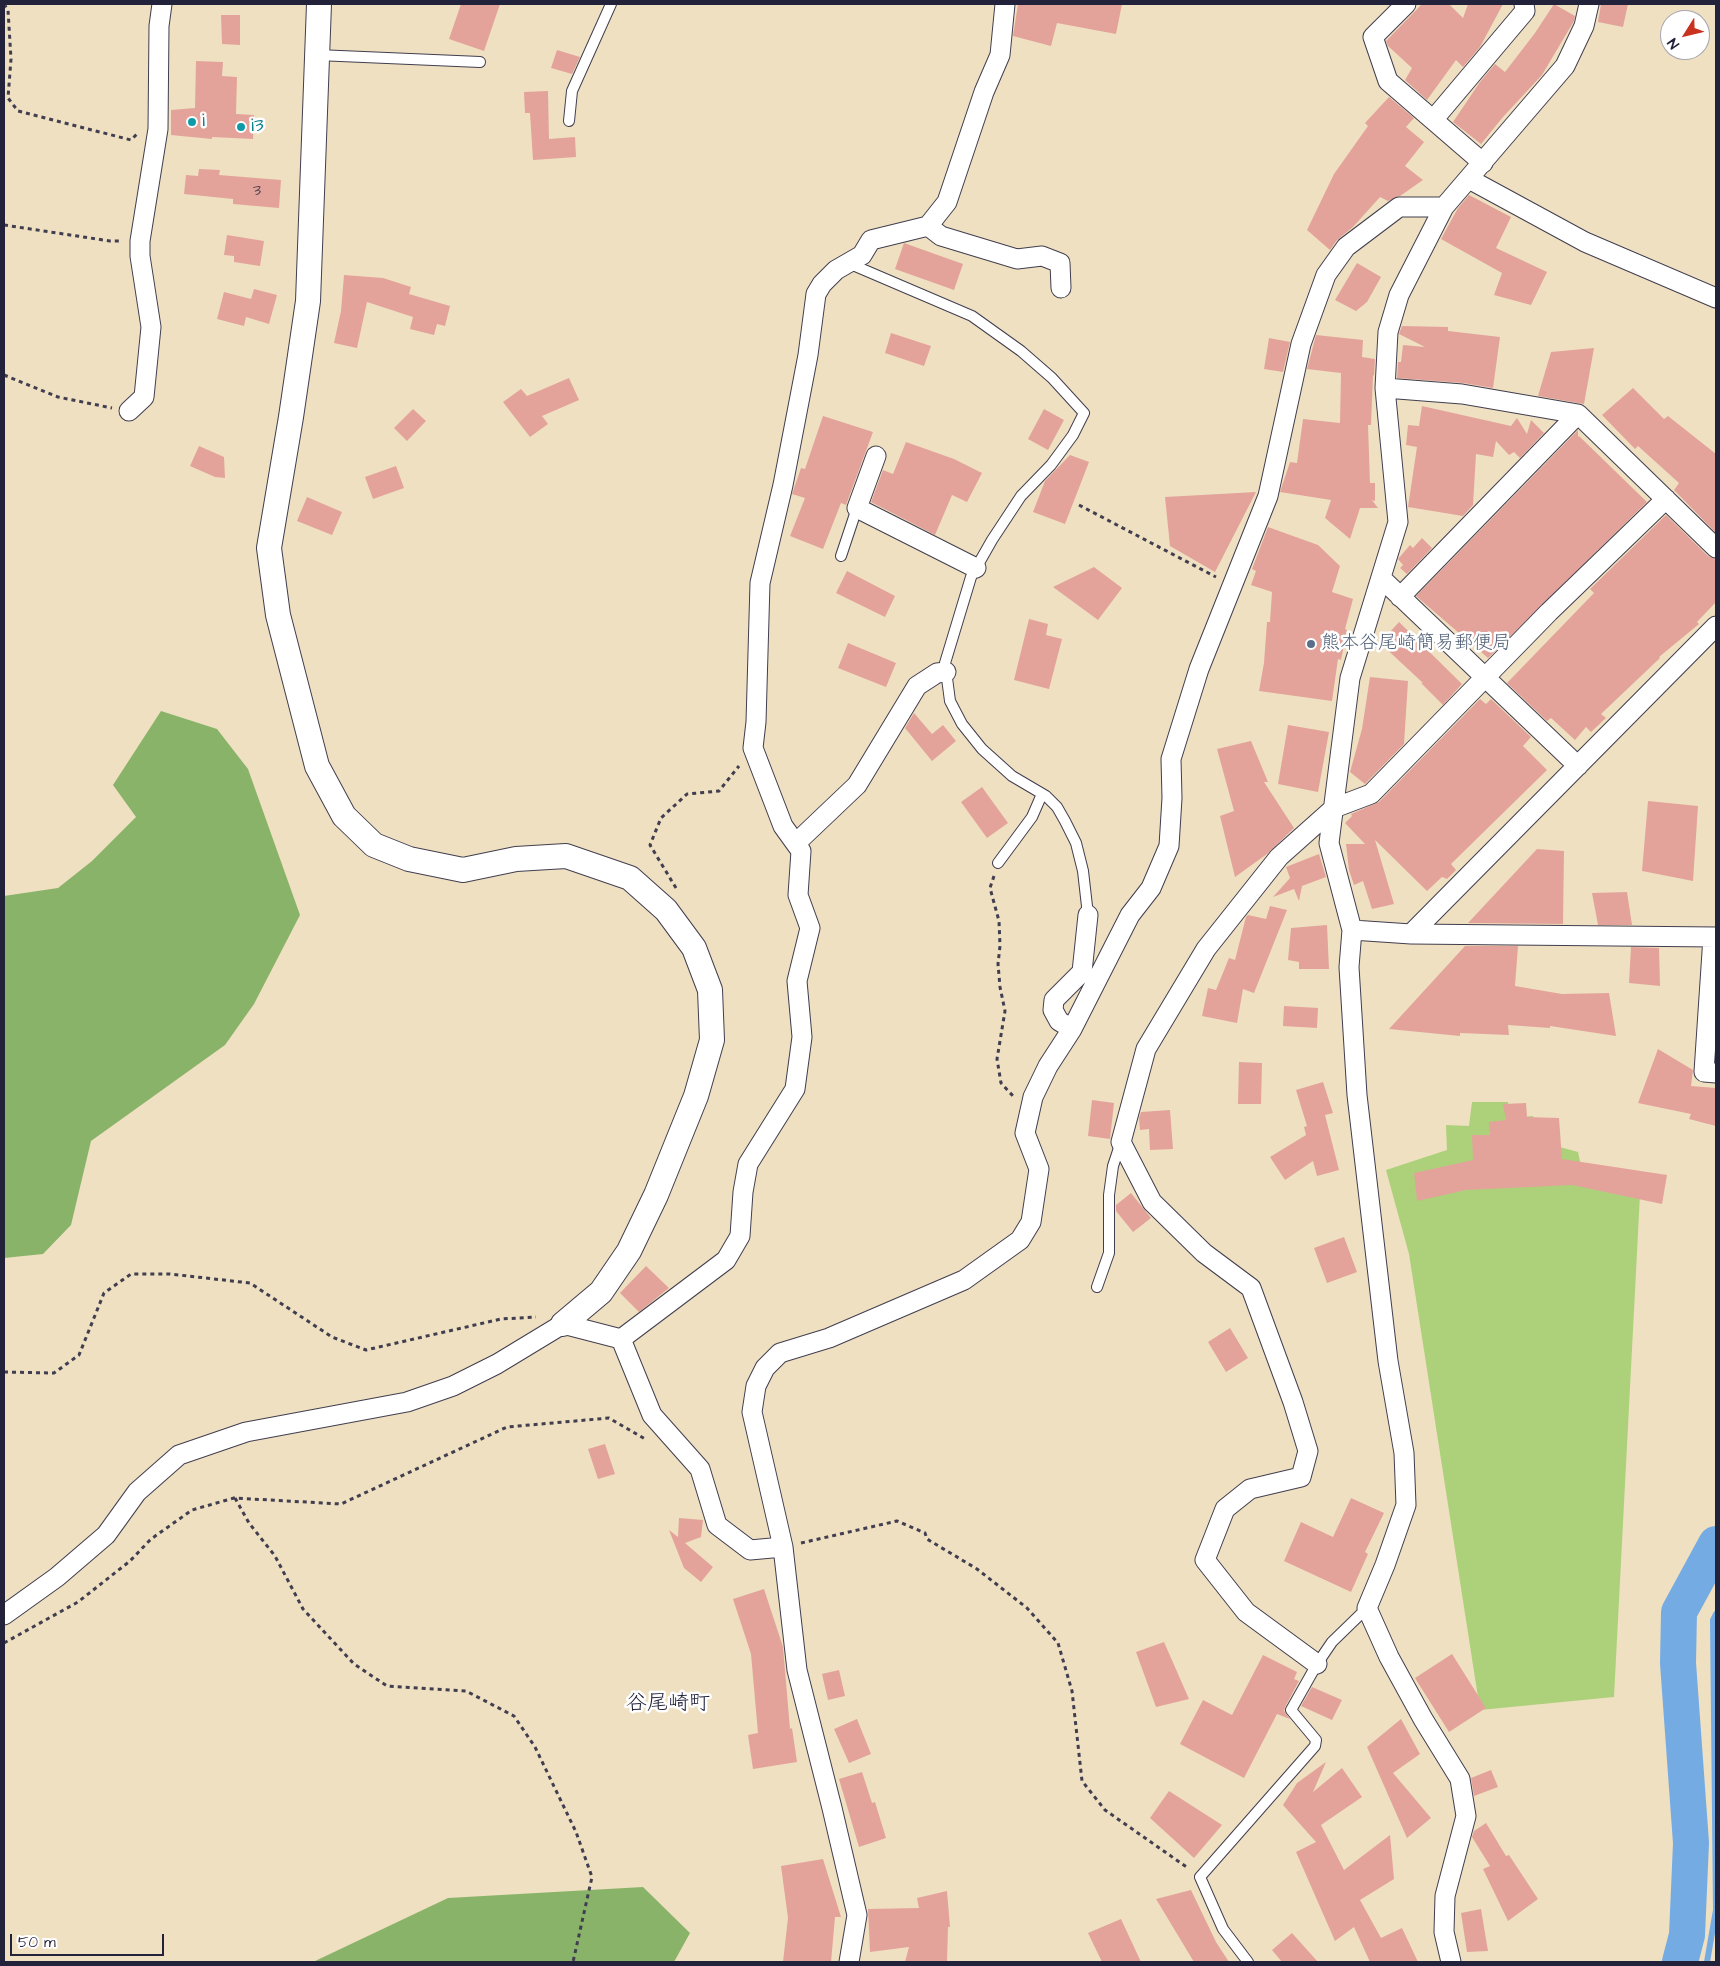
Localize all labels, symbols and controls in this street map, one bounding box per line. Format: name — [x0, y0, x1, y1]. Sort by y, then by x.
north arrow — [1660, 10, 1710, 60]
text: N — [1663, 34, 1684, 53]
place label: i — [202, 111, 205, 133]
marker: i — [186, 116, 198, 128]
place label: i3 — [251, 116, 264, 138]
marker: i3 — [235, 121, 247, 133]
house number: 3 — [253, 182, 261, 202]
place label: 熊本谷尾崎簡易郵便局 — [1321, 633, 1511, 655]
marker: 熊本谷尾崎簡易郵便局 — [1305, 638, 1317, 650]
district label: 谷尾崎町 — [626, 1692, 710, 1718]
scale bar — [12, 1924, 166, 1956]
text: 50 m — [18, 1932, 56, 1953]

